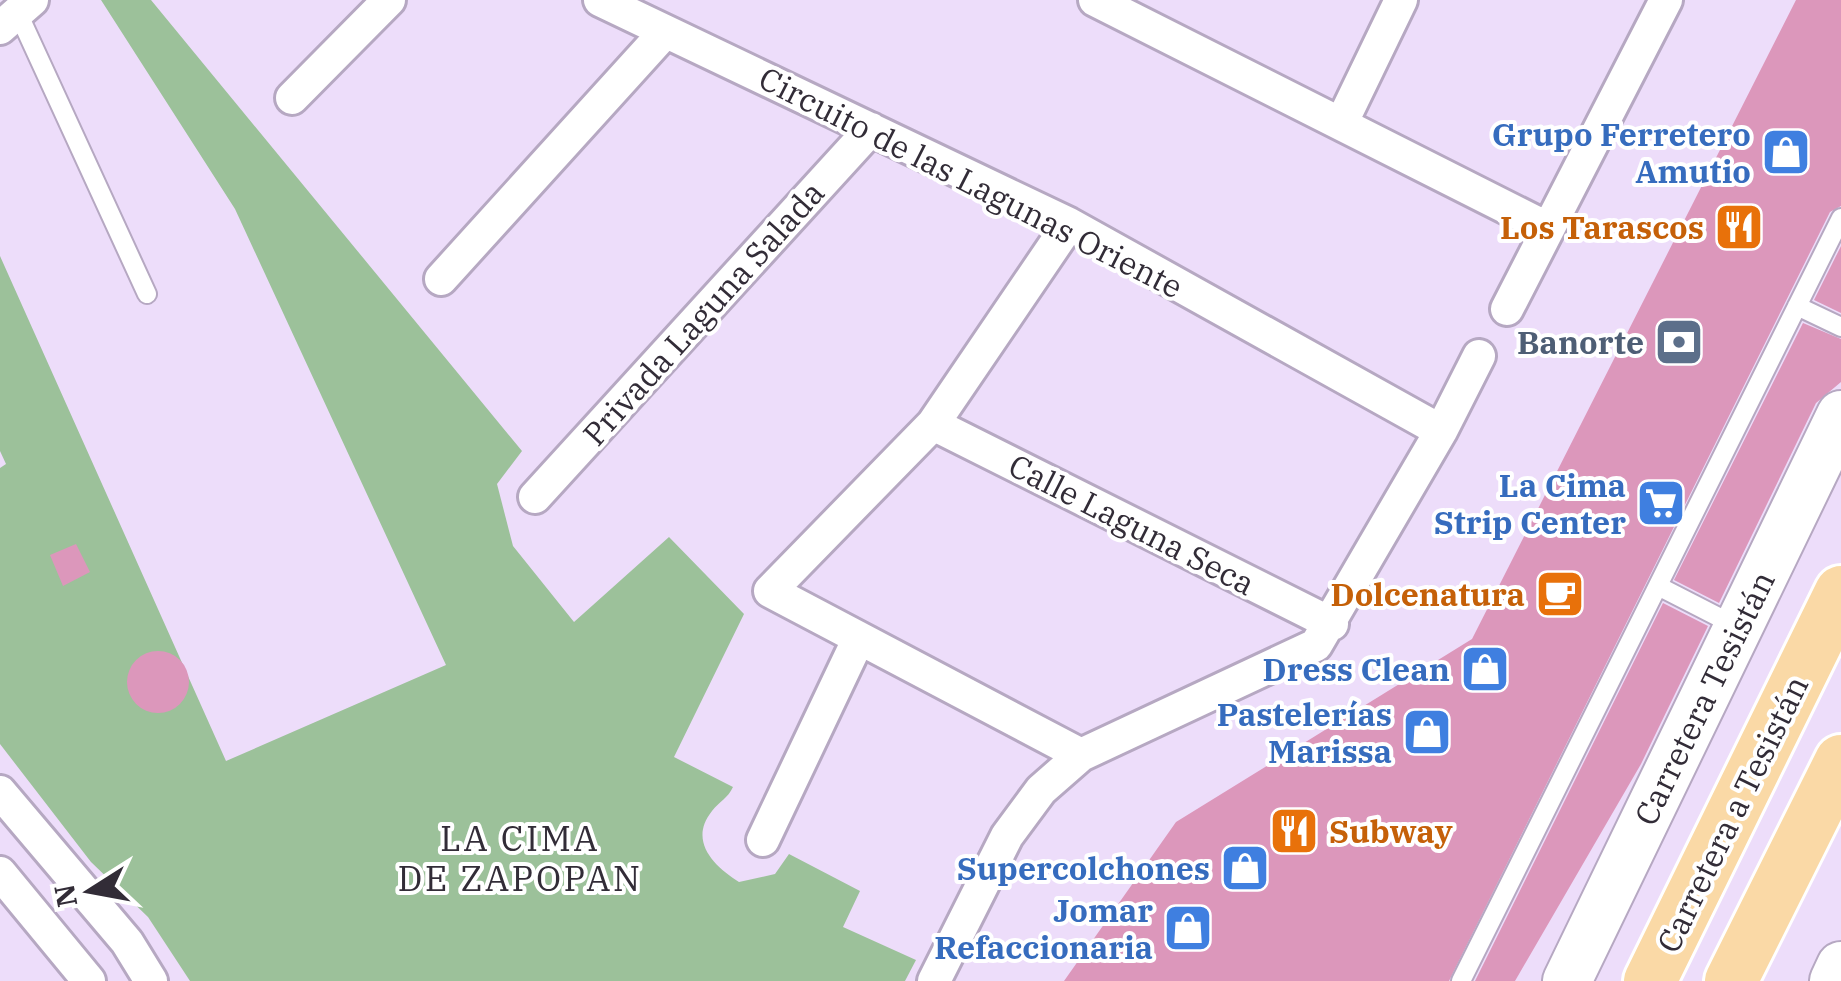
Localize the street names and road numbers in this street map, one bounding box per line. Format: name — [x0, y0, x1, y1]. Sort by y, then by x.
street label: Circuito de las Lagunas Oriente — [752, 57, 1190, 307]
street label: Privada Laguna Salada — [573, 172, 833, 454]
street label: Calle Laguna Seca — [1002, 444, 1262, 604]
street label: Carretera Tesistán — [1624, 564, 1784, 832]
street label: Carretera a Tesistán — [1647, 669, 1817, 959]

